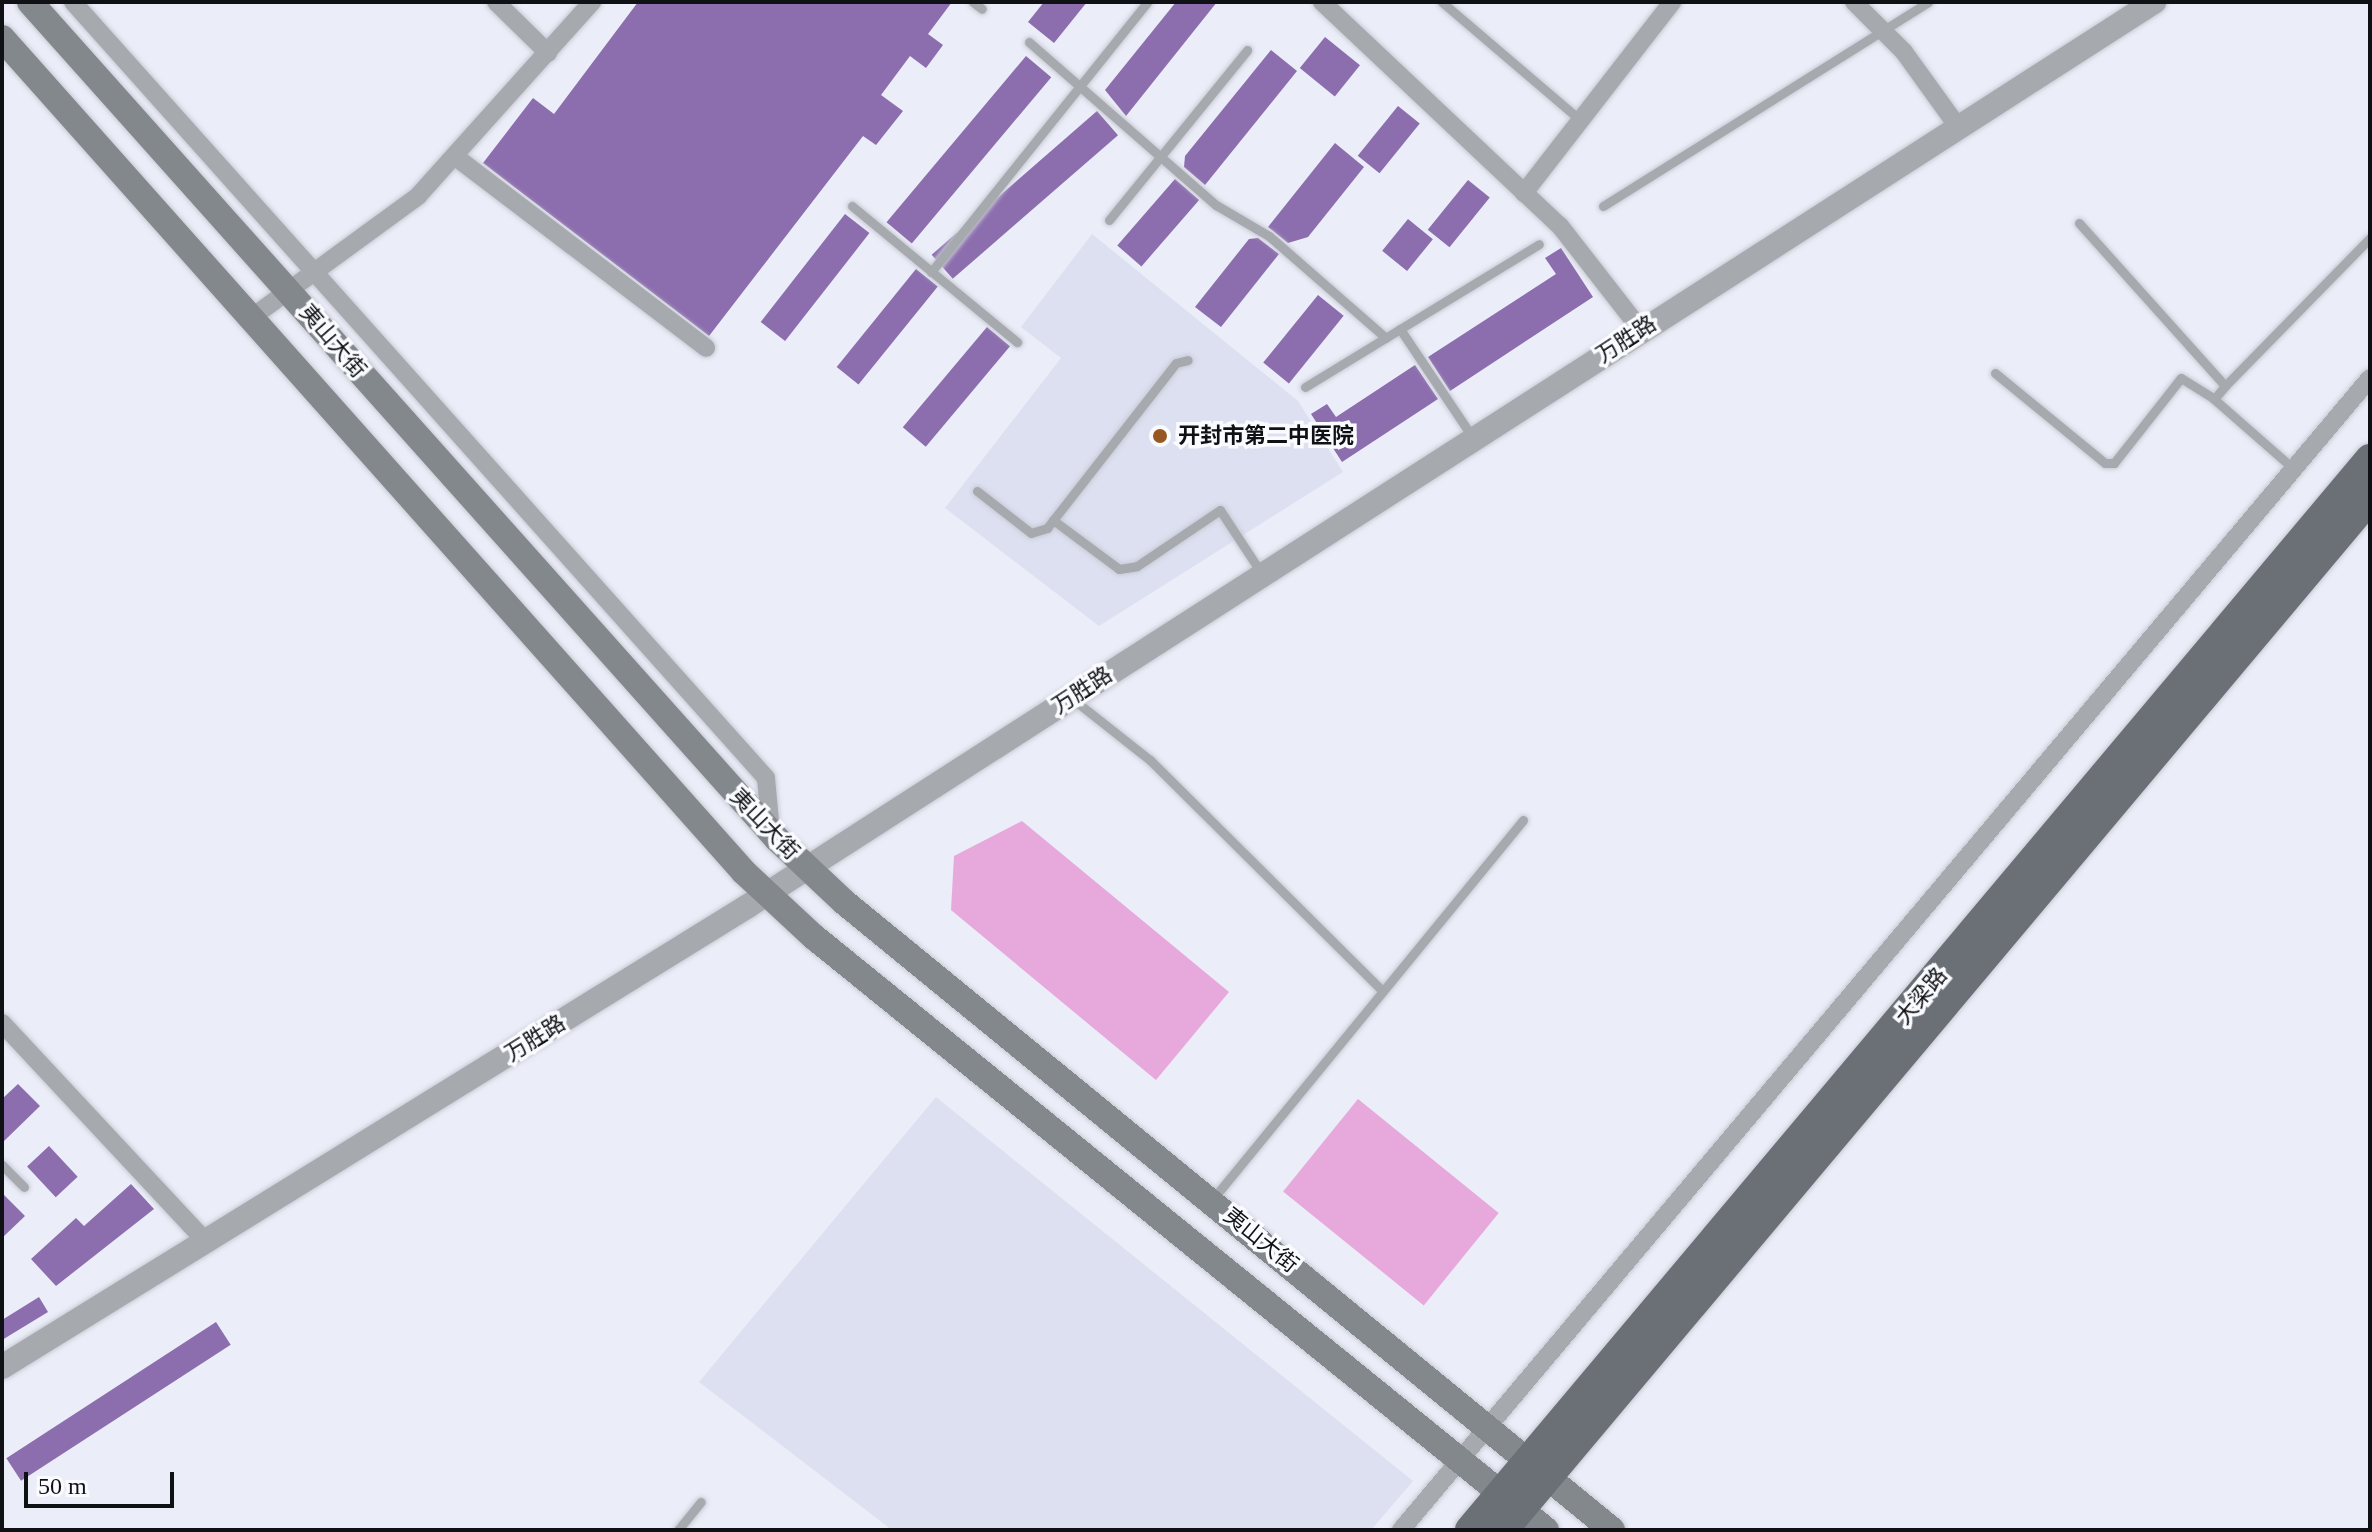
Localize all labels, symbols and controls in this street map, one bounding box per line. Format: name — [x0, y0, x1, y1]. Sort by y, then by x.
street label: 夷山大街 — [294, 299, 372, 383]
street label: 万胜路 — [1591, 310, 1661, 368]
place label: 开封市第二中医院 — [1178, 423, 1354, 449]
marker: 开封市第二中医院 — [1149, 425, 1171, 447]
street label: 万胜路 — [1047, 661, 1117, 719]
street label: 夷山大街 — [725, 783, 805, 865]
street label: 大梁路 — [1890, 962, 1952, 1030]
street label: 万胜路 — [500, 1009, 570, 1067]
street label: 夷山大街 — [1218, 1202, 1304, 1278]
scale bar — [28, 1456, 178, 1506]
text: 50 m — [38, 1473, 87, 1499]

